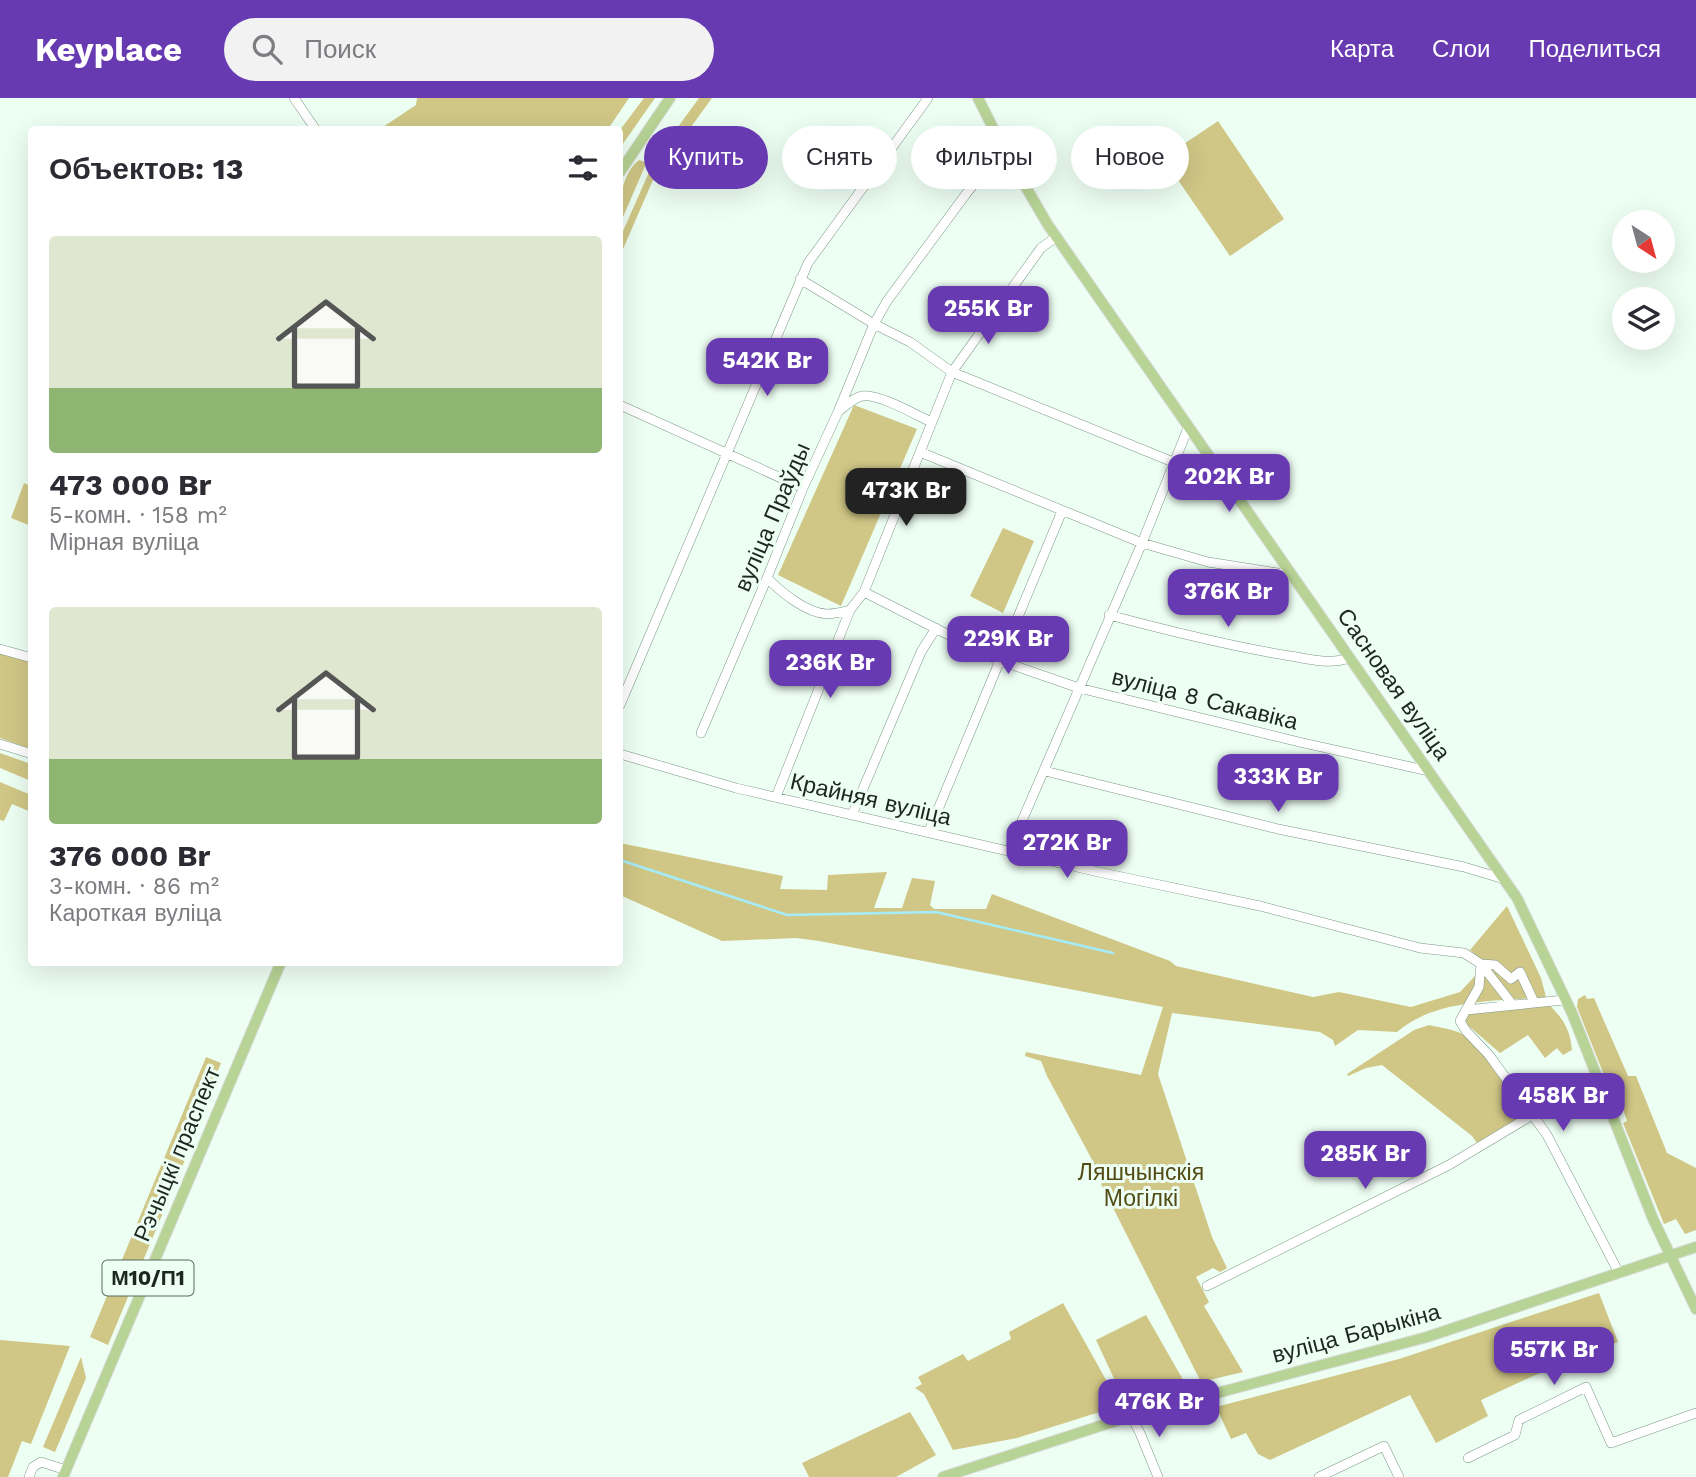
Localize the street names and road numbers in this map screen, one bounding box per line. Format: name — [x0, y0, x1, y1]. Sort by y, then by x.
street label: вуліца Праўды — [729, 439, 816, 595]
street label: Сасновая вуліца — [1331, 603, 1456, 765]
street label: вуліца 8 Сакавіка — [1109, 663, 1301, 736]
street label: Крайняя вуліца — [788, 768, 954, 831]
street label: Рэчыцкі праспект — [129, 1062, 227, 1246]
road number: М10/П1 — [102, 1260, 194, 1296]
street label: вуліца Барыкіна — [1269, 1298, 1443, 1369]

